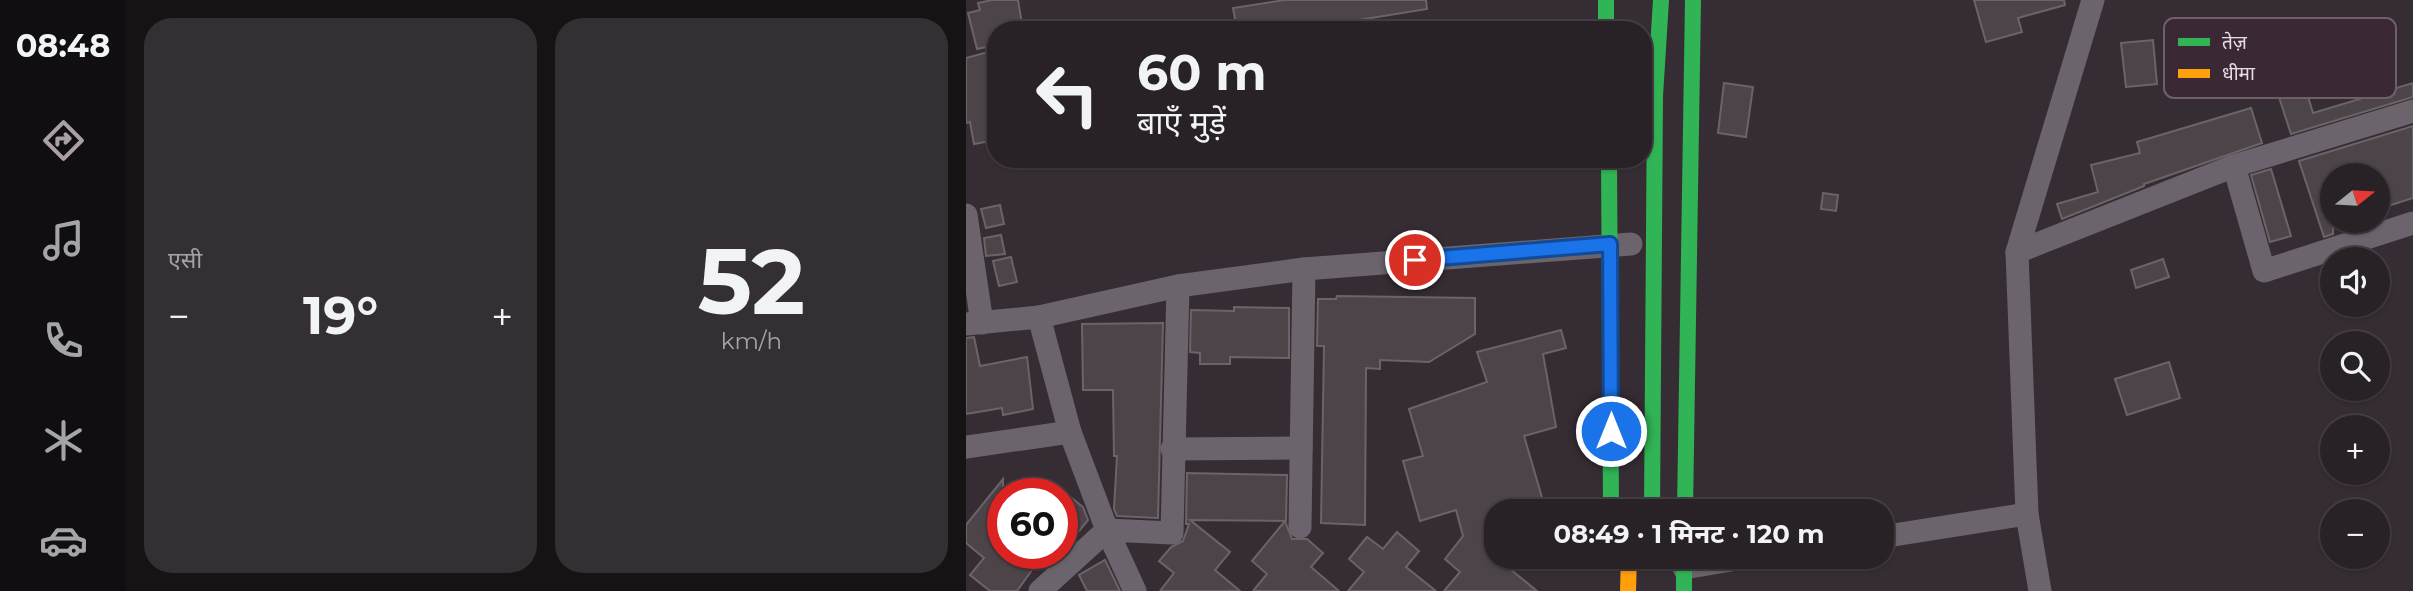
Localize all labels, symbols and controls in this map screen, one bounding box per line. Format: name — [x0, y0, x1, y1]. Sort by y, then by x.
legend — [2164, 18, 2396, 98]
text: 08:48 — [16, 26, 110, 65]
text: तेज़ — [2222, 31, 2248, 54]
text: 60 m — [1137, 43, 1267, 102]
icon: left — [1022, 49, 1113, 140]
text: धीमा — [2222, 62, 2256, 85]
text: बाएँ मुड़ें — [1137, 103, 1226, 142]
icon: directions — [39, 116, 88, 165]
north arrow — [2320, 163, 2390, 233]
map controls — [2320, 163, 2390, 569]
icon: music — [39, 216, 88, 265]
text: 52 — [698, 226, 805, 337]
pin — [1385, 230, 1445, 290]
icon: arrive — [1396, 241, 1434, 279]
text: एसी — [168, 246, 202, 274]
button: sound — [2320, 247, 2390, 317]
text: 19° — [303, 284, 378, 347]
text: − — [168, 293, 190, 340]
text: + — [491, 293, 513, 340]
icon: phone — [39, 316, 88, 365]
text: km/h — [721, 327, 782, 355]
button: search — [2320, 331, 2390, 401]
position arrow — [1574, 394, 1648, 468]
button: + — [2320, 415, 2390, 485]
icon: climate — [39, 416, 88, 465]
speed limit sign: 60 — [987, 478, 1078, 569]
button: − — [2320, 499, 2390, 569]
icon: car — [39, 516, 88, 565]
text: 08:49 · 1 मिनट · 120 m — [1553, 518, 1825, 550]

